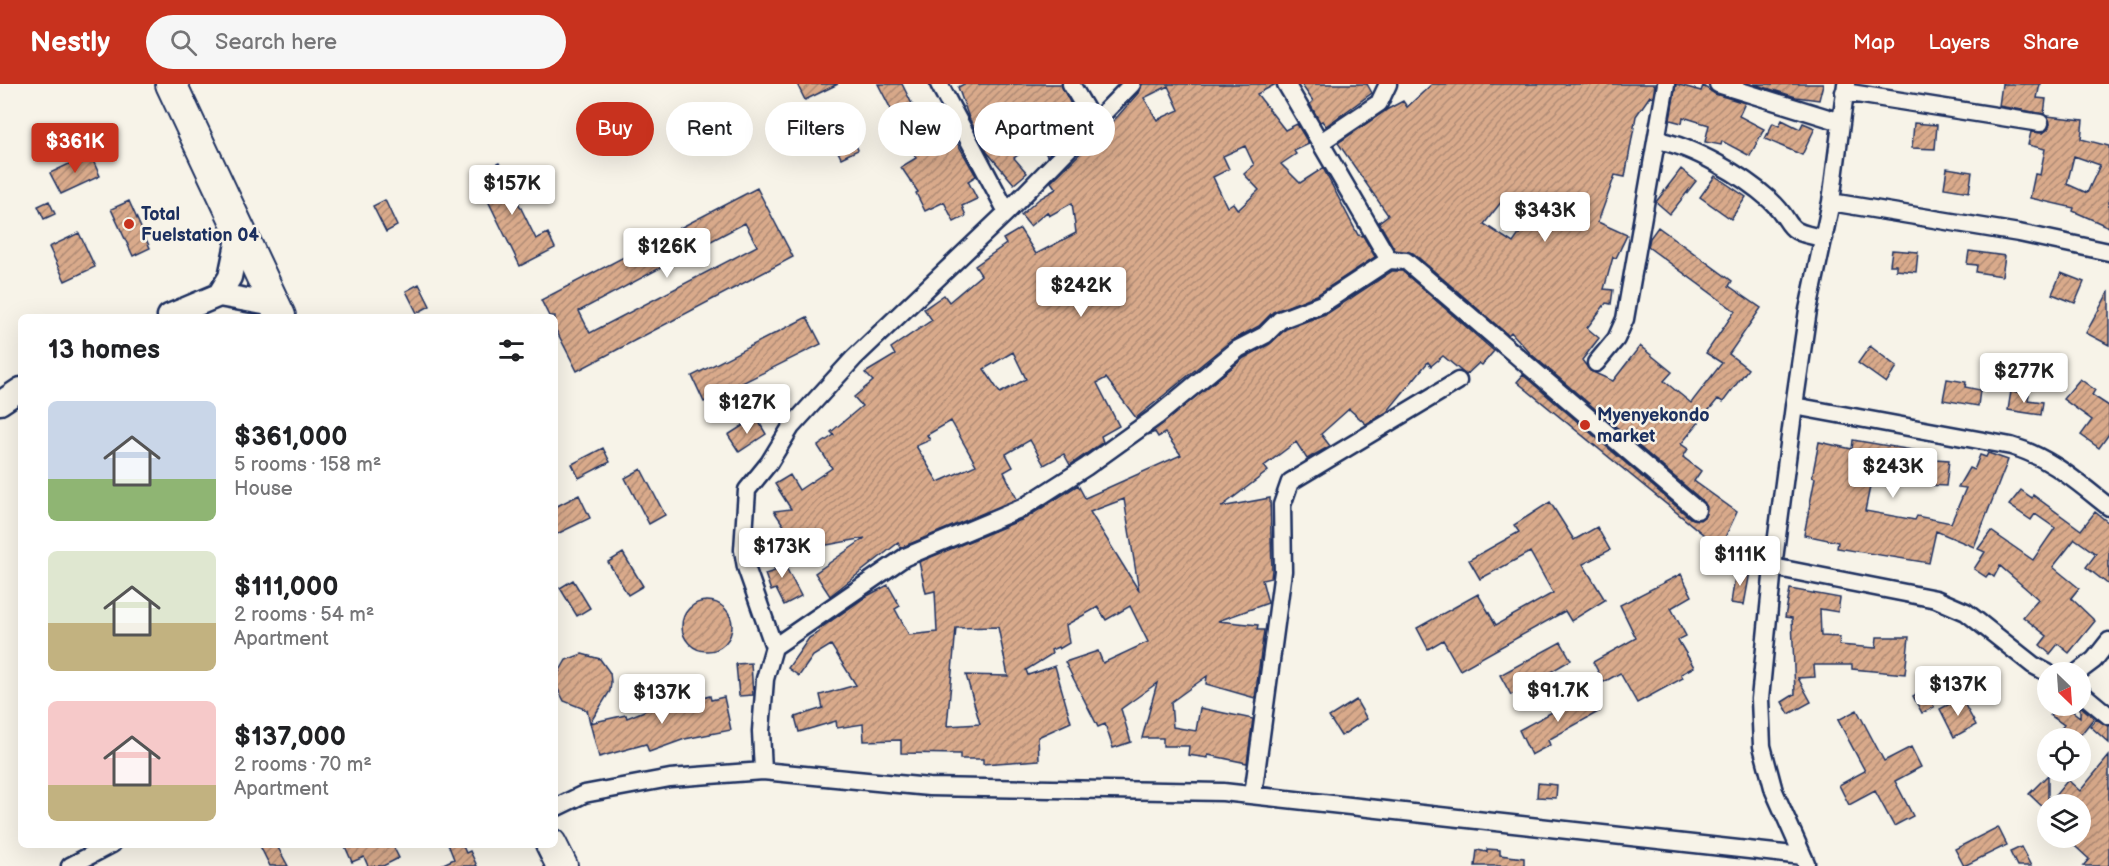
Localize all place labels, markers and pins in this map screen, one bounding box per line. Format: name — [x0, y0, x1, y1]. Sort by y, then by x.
pin: $361K — [33, 123, 117, 174]
pin: $157K — [470, 165, 554, 216]
pin: $343K — [1503, 192, 1587, 243]
place label: Total Fuelstation 04 — [141, 204, 260, 246]
marker: Total Fuelstation 04 — [122, 217, 136, 231]
pin: $126K — [625, 228, 709, 279]
pin: $242K — [1039, 267, 1123, 318]
pin: $277K — [1982, 353, 2066, 404]
pin: $127K — [705, 384, 789, 435]
place label: Myenyekondo market — [1597, 405, 1709, 447]
marker: Myenyekondo market — [1578, 418, 1592, 432]
pin: $243K — [1851, 448, 1935, 499]
pin: $173K — [740, 528, 824, 579]
pin: $111K — [1698, 536, 1782, 587]
pin: $137K — [1916, 666, 2000, 717]
pin: $91.7K — [1509, 672, 1607, 723]
pin: $137K — [620, 674, 704, 725]

